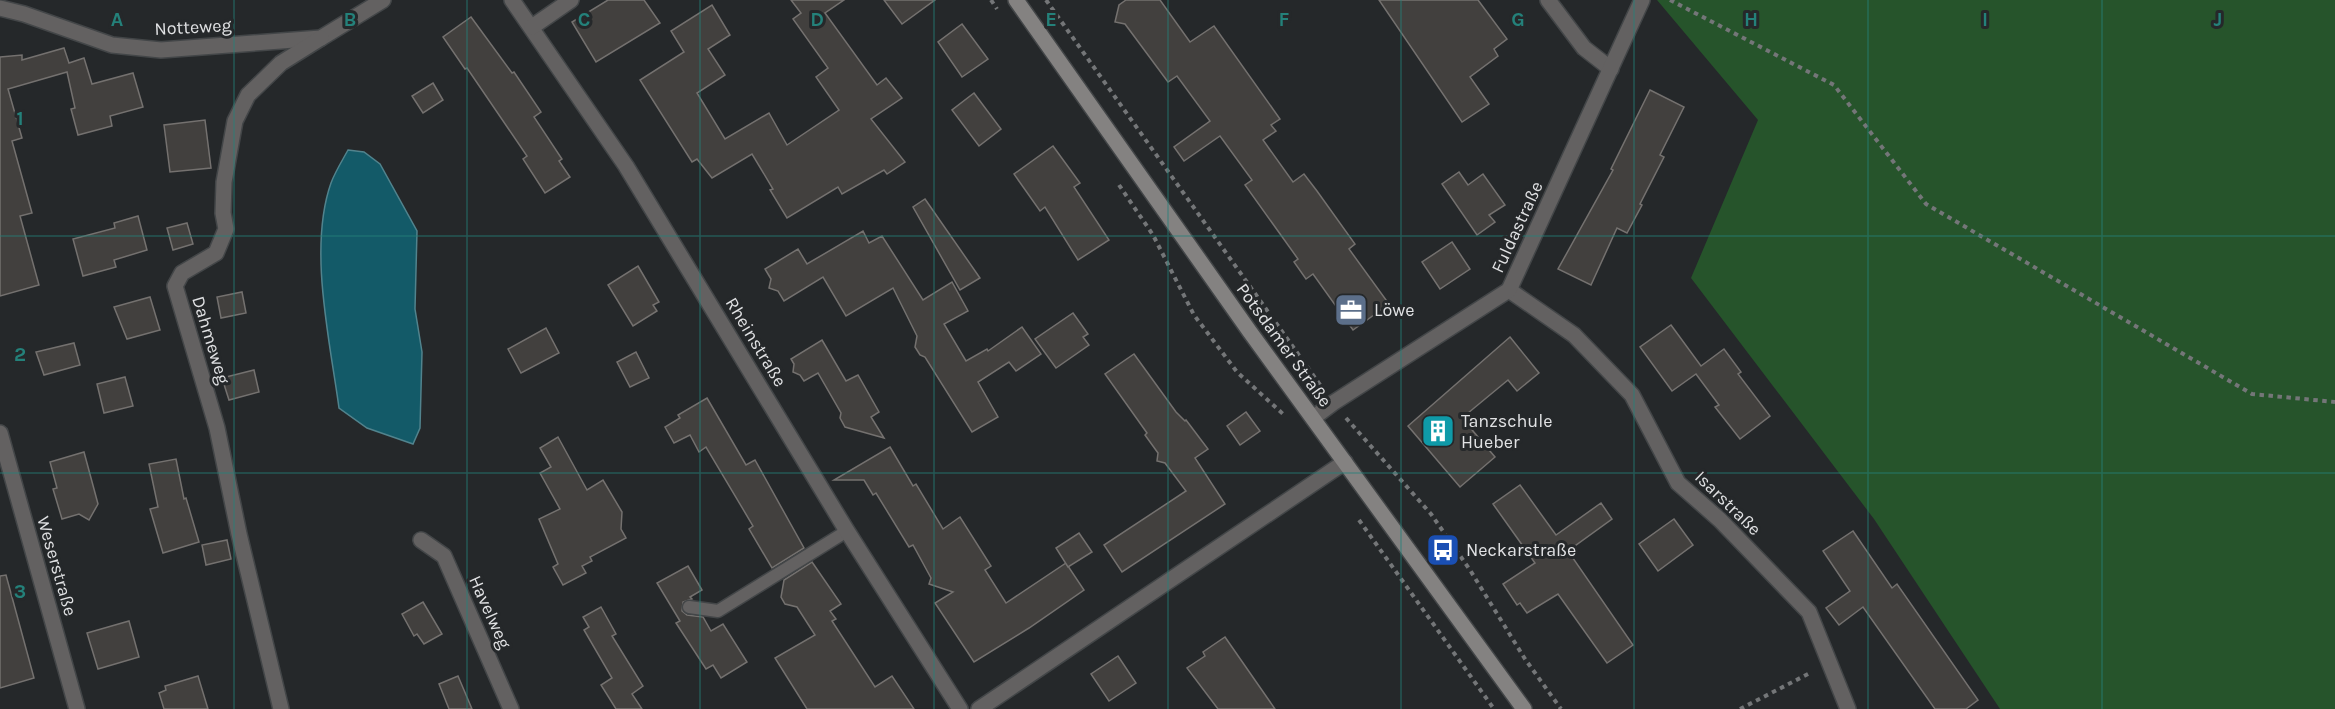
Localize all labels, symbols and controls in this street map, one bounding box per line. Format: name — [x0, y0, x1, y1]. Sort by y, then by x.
text: A — [111, 8, 124, 31]
text: B — [344, 8, 356, 31]
text: C — [578, 8, 590, 31]
text: D — [810, 8, 824, 31]
text: E — [1045, 8, 1057, 31]
text: F — [1279, 8, 1290, 31]
text: G — [1511, 8, 1525, 31]
text: H — [1744, 8, 1758, 31]
text: I — [1982, 8, 1988, 31]
text: J — [2214, 8, 2222, 31]
street label: Notteweg — [154, 14, 232, 40]
text: 1 — [16, 107, 24, 130]
street label: Fuldastraße — [1486, 178, 1548, 276]
street label: Potsdamer Straße — [1232, 279, 1336, 411]
office icon: Löwe — [1333, 292, 1369, 328]
street label: Dahmeweg — [187, 293, 235, 387]
street label: Rheinstraße — [721, 293, 791, 391]
place label: Löwe — [1374, 299, 1415, 321]
text: 2 — [14, 343, 26, 366]
place label: Tanzschule Hueber — [1461, 410, 1553, 453]
building icon: Tanzschule Hueber — [1420, 413, 1456, 449]
street label: Isarstraße — [1690, 466, 1766, 540]
street label: Weserstraße — [32, 514, 82, 618]
bus stop icon: Neckarstraße — [1425, 532, 1461, 568]
place label: Neckarstraße — [1466, 539, 1576, 561]
street label: Havelweg — [464, 572, 516, 652]
text: 3 — [14, 580, 26, 603]

